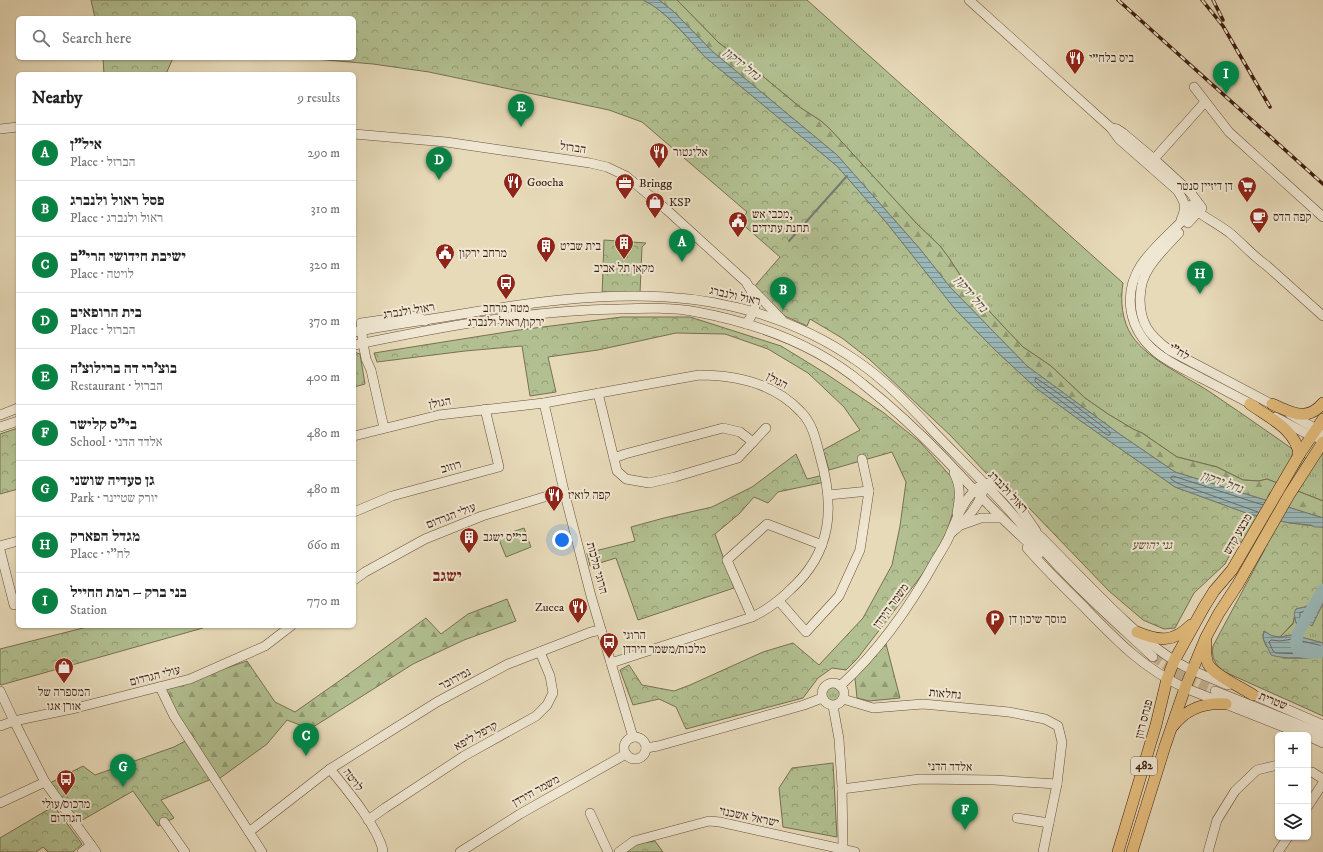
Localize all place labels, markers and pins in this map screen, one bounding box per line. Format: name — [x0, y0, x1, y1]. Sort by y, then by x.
restaurant icon: ביס בלח"י — [1064, 47, 1086, 75]
place label: ביס בלח"י — [1089, 51, 1134, 66]
pin: I — [1213, 61, 1239, 94]
pin: E — [508, 94, 534, 127]
restaurant icon: אליגטור — [648, 141, 670, 169]
place label: אליגטור — [673, 145, 708, 160]
pin: D — [426, 147, 452, 180]
restaurant icon: Goocha — [502, 171, 524, 199]
office icon: Bringg — [614, 172, 636, 200]
place label: Goocha — [527, 175, 565, 190]
supermarket icon: דן דיזיין סנטר — [1236, 175, 1258, 203]
place label: Bringg — [639, 176, 672, 191]
place label: דן דיזיין סנטר — [1177, 179, 1233, 194]
shop icon: KSP — [644, 191, 666, 219]
place label: KSP — [669, 195, 691, 210]
cafe icon: קפה הדס — [1248, 206, 1270, 234]
place label: מכבי אש, תחנת עתידים — [752, 207, 809, 236]
public building icon: מכבי אש, תחנת עתידים — [727, 210, 749, 238]
place label: קפה הדס — [1273, 210, 1312, 225]
pin: A — [669, 229, 695, 262]
building icon: מקאן תל אביב — [613, 232, 635, 260]
building icon: בית שביט — [535, 235, 557, 263]
place label: בית שביט — [560, 239, 601, 254]
public building icon: מרחב ירקון — [434, 242, 456, 270]
place label: מרחב ירקון — [459, 246, 507, 261]
place label: מקאן תל אביב — [594, 261, 654, 276]
pin: H — [1187, 261, 1213, 294]
bus stop icon: מטה מרחב ירקון/ראול ולנברג — [495, 272, 517, 300]
pin: B — [770, 277, 796, 310]
place label: מטה מרחב ירקון/ראול ולנברג — [468, 301, 544, 330]
restaurant icon: קפה לואיז — [543, 484, 565, 512]
place label: קפה לואיז — [568, 488, 611, 503]
building icon: בי"ס ישגב — [458, 526, 480, 554]
place label: בי"ס ישגב — [483, 530, 527, 545]
restaurant icon: Zucca — [567, 596, 589, 624]
place label: Zucca — [535, 600, 565, 615]
parking icon: מוסך שיכון דן — [984, 608, 1006, 636]
place label: מוסך שיכון דן — [1009, 612, 1066, 627]
place label: הרוגי מלכות/משמר הירדן — [623, 628, 706, 657]
bus stop icon: הרוגי מלכות/משמר הירדן — [598, 631, 620, 659]
shop icon: המספרה של אורן אגו — [53, 656, 75, 684]
place label: המספרה של אורן אגו — [38, 685, 90, 714]
pin: C — [293, 723, 319, 756]
pin: G — [110, 754, 136, 787]
bus stop icon: מרכוס/עולי הגרדום — [55, 768, 77, 796]
place label: מרכוס/עולי הגרדום — [42, 797, 90, 826]
pin: F — [952, 797, 978, 830]

